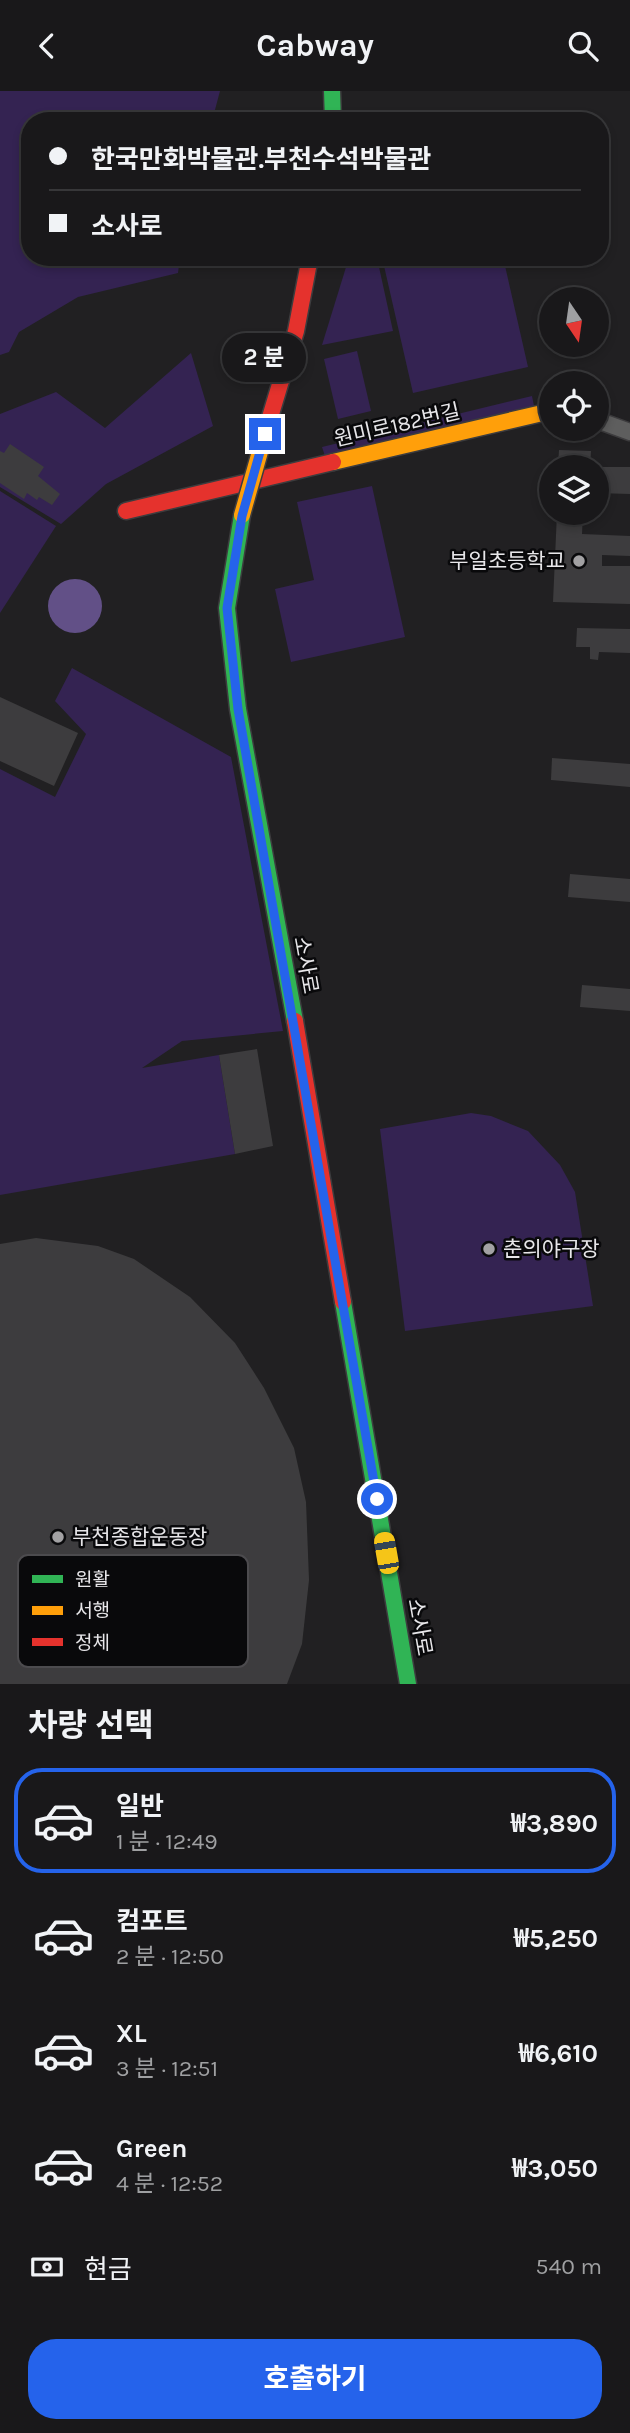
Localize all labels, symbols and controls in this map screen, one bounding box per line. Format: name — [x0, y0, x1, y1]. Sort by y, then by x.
icon: back — [28, 27, 66, 65]
text: Cabway — [256, 27, 374, 64]
icon: search — [564, 27, 602, 65]
text: 한국만화박물관.부천수석박물관 — [91, 144, 431, 175]
text: 소사로 — [91, 211, 163, 242]
north arrow — [539, 287, 609, 357]
map controls — [539, 287, 609, 525]
callout: 2 분 — [223, 333, 307, 381]
text: 2 분 — [244, 344, 284, 371]
button: locate — [539, 371, 609, 441]
street label: 원미로182번길 — [332, 399, 462, 451]
route end — [249, 418, 281, 450]
button: layers — [539, 455, 609, 525]
place label: 부일초등학교 — [449, 549, 565, 573]
marker: 부일초등학교 — [571, 553, 587, 569]
street label: 소사로 — [289, 934, 323, 996]
place label: 춘의야구장 — [503, 1237, 600, 1261]
marker: 춘의야구장 — [481, 1241, 497, 1257]
route start — [361, 1483, 393, 1515]
place label: 부천종합운동장 — [72, 1525, 207, 1549]
marker: 부천종합운동장 — [50, 1529, 66, 1545]
car — [373, 1530, 400, 1576]
legend — [18, 1555, 248, 1667]
text: 원활 — [75, 1569, 110, 1591]
street label: 소사로 — [403, 1596, 437, 1658]
text: 서행 — [75, 1600, 110, 1622]
text: 정체 — [75, 1632, 110, 1654]
text: 차량 선택 — [28, 1707, 154, 1744]
icon: car — [32, 1789, 95, 1852]
text: 일반 — [116, 1791, 164, 1822]
text: ₩3,890 — [511, 1808, 598, 1839]
text: 1 분 · 12:49 — [116, 1828, 218, 1855]
icon: car — [32, 1904, 95, 1967]
text: 컴포트 — [116, 1906, 188, 1937]
text: ₩5,250 — [514, 1923, 598, 1954]
text: 2 분 · 12:50 — [116, 1943, 224, 1970]
text: XL — [116, 2018, 147, 2049]
icon: car — [32, 2019, 95, 2082]
text: ₩6,610 — [519, 2038, 598, 2069]
text: 3 분 · 12:51 — [116, 2055, 218, 2082]
text: Green — [116, 2133, 188, 2164]
icon: car — [32, 2134, 95, 2197]
text: ₩3,050 — [512, 2153, 598, 2184]
text: 4 분 · 12:52 — [116, 2170, 223, 2197]
icon: cash — [28, 2248, 66, 2286]
text: 540 m — [536, 2253, 602, 2280]
text: 현금 — [84, 2254, 132, 2285]
button: 호출하기 — [28, 2339, 602, 2419]

